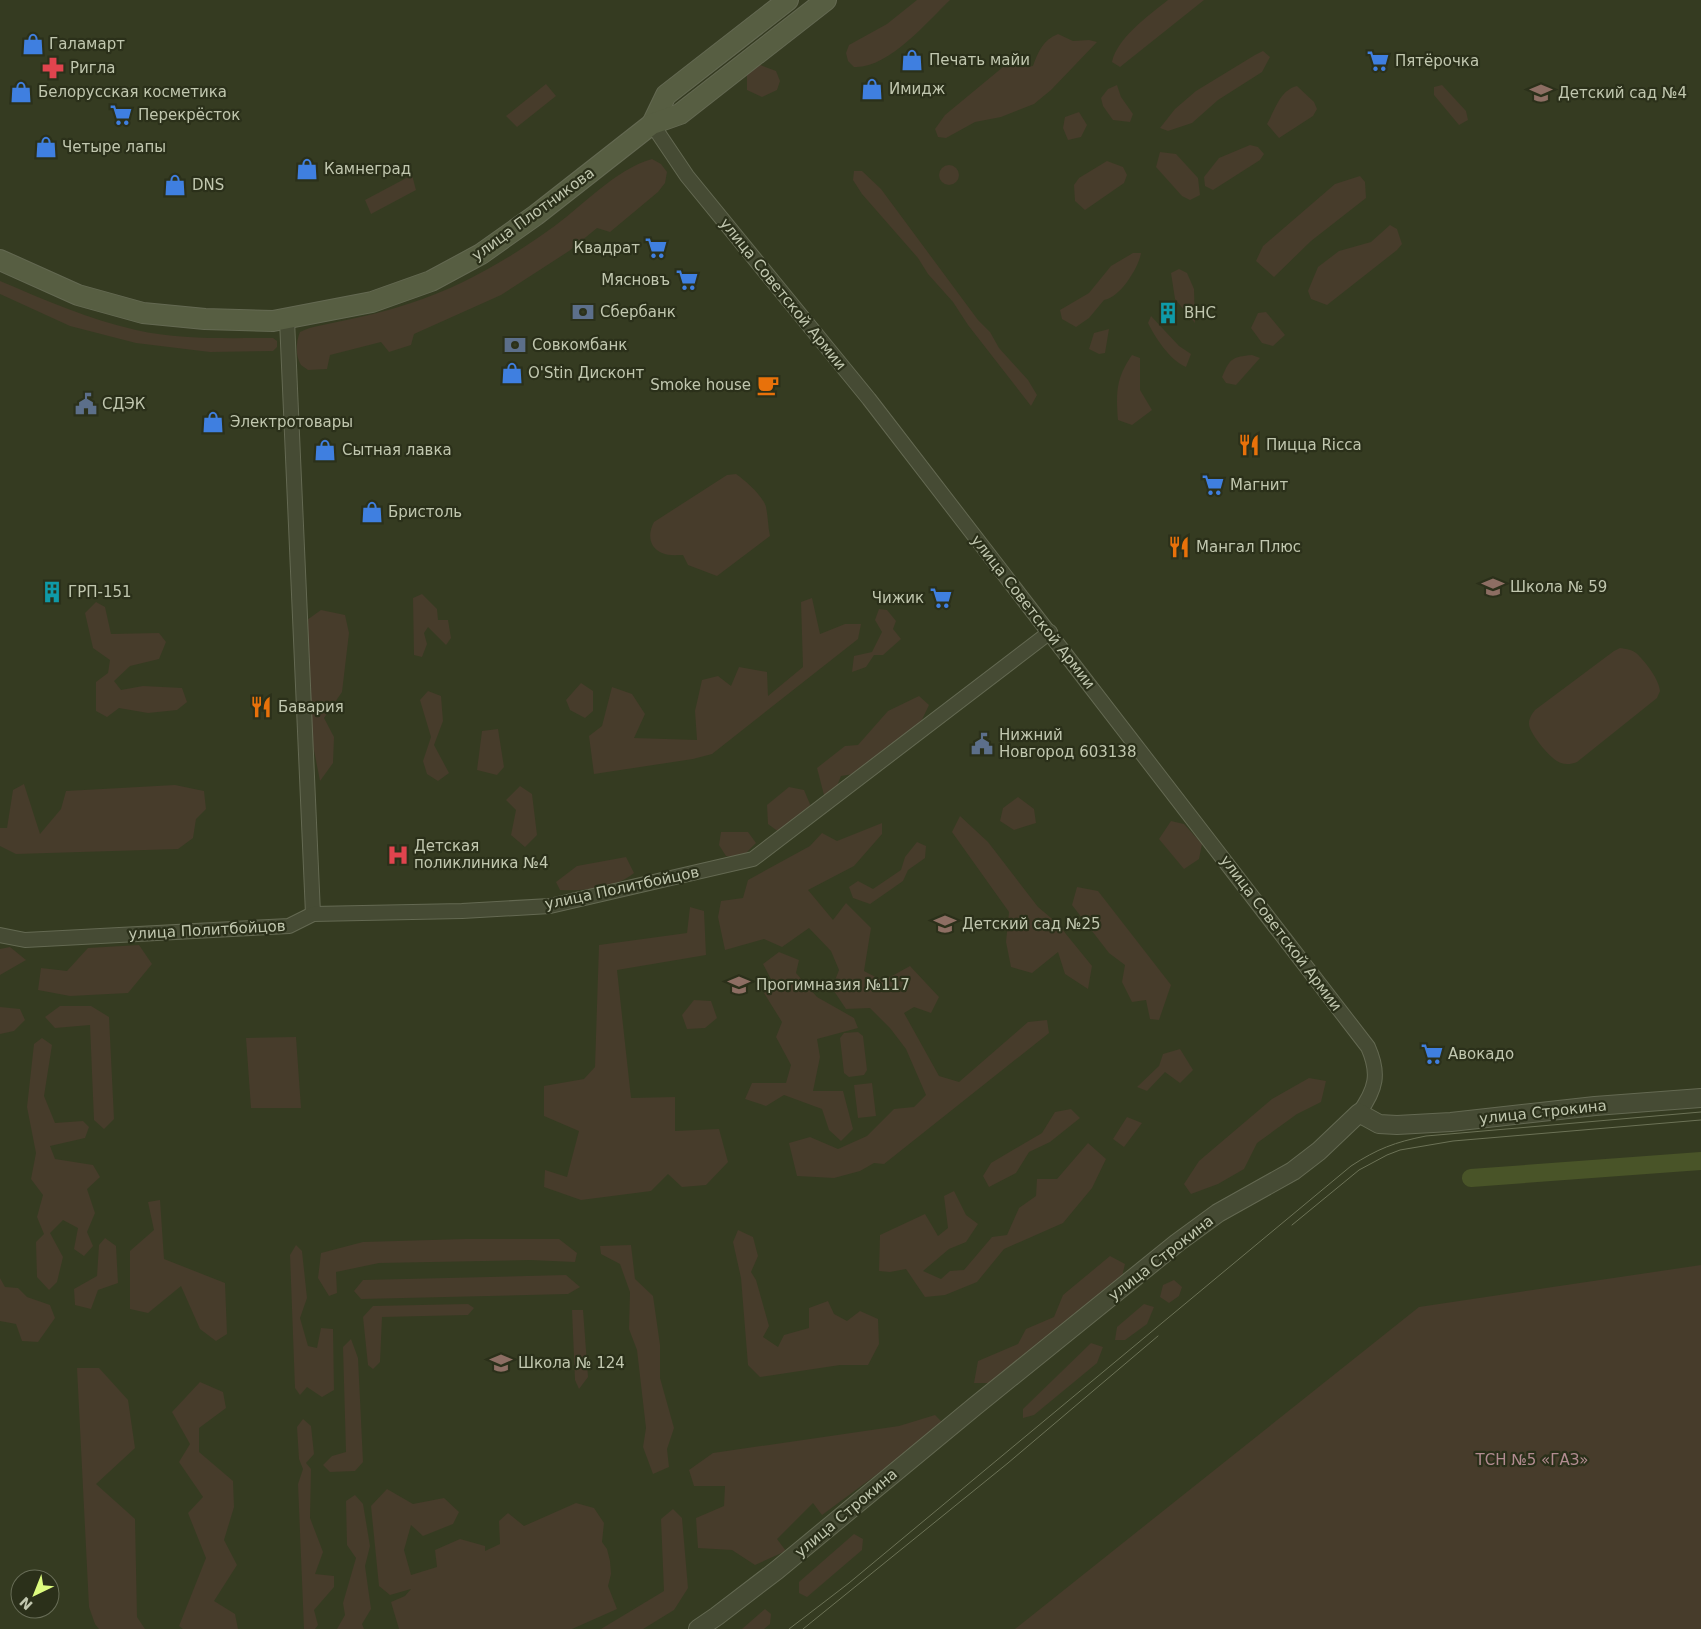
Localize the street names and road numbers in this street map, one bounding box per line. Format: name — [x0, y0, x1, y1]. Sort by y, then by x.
street label: улица Плотникова — [468, 164, 598, 264]
street label: улица Советской Армии — [716, 214, 850, 374]
street label: улица Советской Армии — [967, 531, 1099, 693]
street label: улица Советской Армии — [1217, 852, 1345, 1014]
street label: улица Политбойцов — [543, 863, 701, 913]
street label: улица Политбойцов — [128, 917, 286, 943]
street label: улица Строкина — [1478, 1096, 1608, 1128]
street label: улица Строкина — [1105, 1211, 1217, 1305]
street label: улица Строкина — [791, 1465, 901, 1561]

